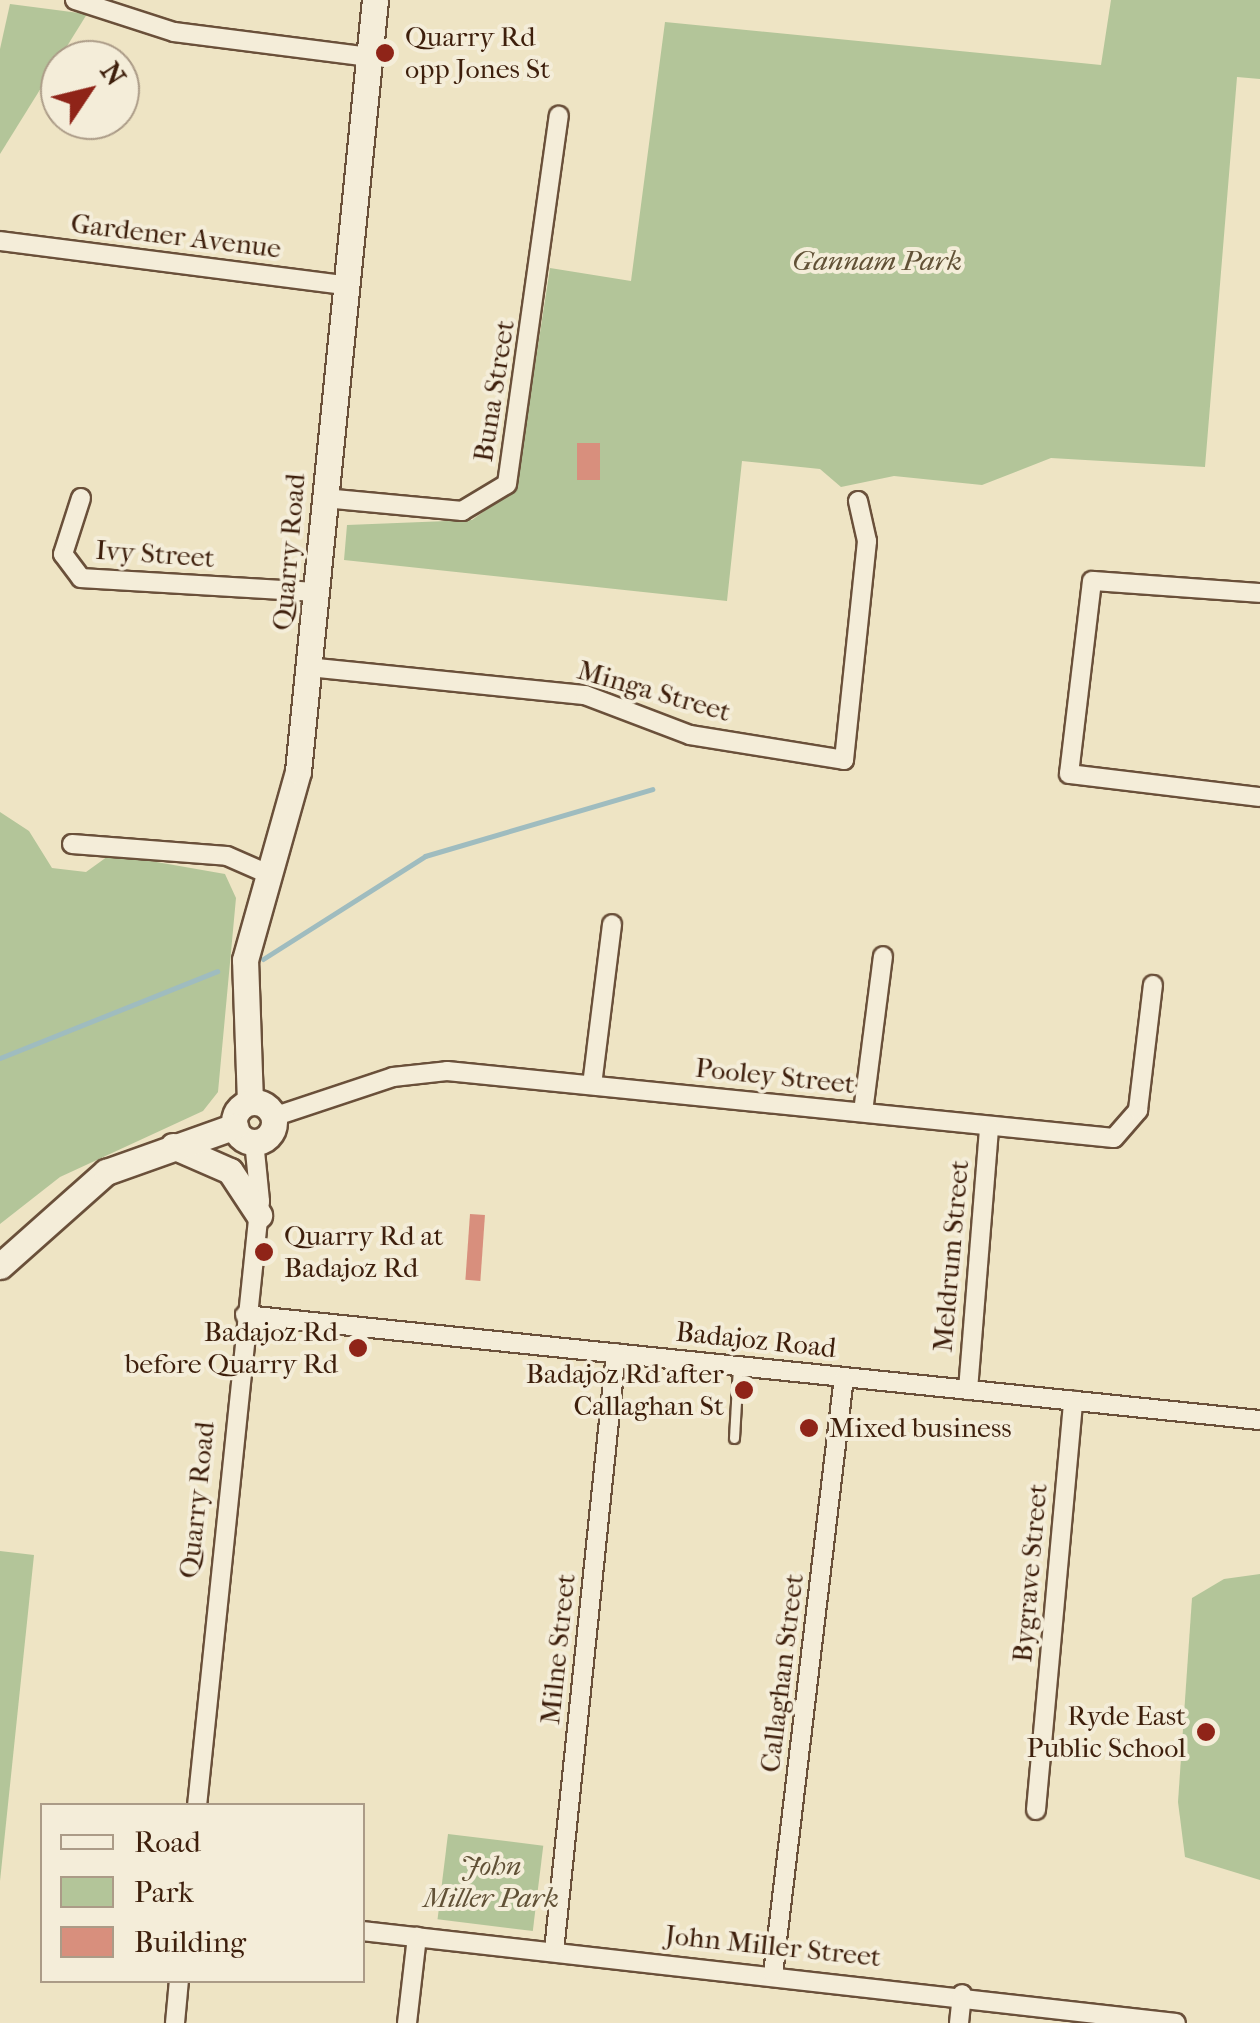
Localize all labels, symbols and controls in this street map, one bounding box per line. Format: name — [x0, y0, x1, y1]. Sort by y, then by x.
place label: Quarry Rd opp Jones St — [405, 20, 550, 86]
north arrow — [40, 40, 140, 140]
marker: Quarry Rd opp Jones St — [374, 42, 396, 64]
text: N — [94, 55, 133, 92]
street label: Gardener Avenue — [69, 206, 283, 266]
park label: Gannam Park — [792, 244, 962, 278]
street label: Buna Street — [466, 318, 522, 464]
street label: Quarry Road — [265, 472, 313, 632]
street label: Ivy Street — [94, 533, 216, 575]
street label: Minga Street — [573, 653, 735, 729]
street label: Pooley Street — [694, 1051, 856, 1101]
street label: Meldrum Street — [926, 1158, 976, 1354]
place label: Quarry Rd at Badajoz Rd — [284, 1219, 443, 1285]
marker: Quarry Rd at Badajoz Rd — [253, 1241, 275, 1263]
place label: Badajoz Rd before Quarry Rd — [125, 1315, 338, 1381]
street label: Badajoz Road — [674, 1315, 838, 1365]
marker: Badajoz Rd before Quarry Rd — [347, 1337, 369, 1359]
place label: Badajoz Rd after Callaghan St — [526, 1357, 724, 1423]
marker: Badajoz Rd after Callaghan St — [733, 1379, 755, 1401]
place label: Mixed business — [829, 1411, 1012, 1445]
marker: Mixed business — [798, 1417, 820, 1439]
street label: Quarry Road — [172, 1420, 222, 1580]
street label: Bygrave Street — [1005, 1482, 1055, 1664]
street label: Milne Street — [533, 1572, 583, 1726]
street label: Callaghan Street — [753, 1572, 811, 1774]
place label: Ryde East Public School — [1027, 1699, 1186, 1765]
marker: Ryde East Public School — [1195, 1721, 1217, 1743]
legend — [40, 1803, 365, 1983]
text: Road — [134, 1825, 201, 1860]
park label: John Miller Park — [423, 1849, 559, 1915]
text: Park — [134, 1875, 194, 1910]
street label: John Miller Street — [663, 1918, 883, 1974]
text: Building — [134, 1925, 246, 1960]

